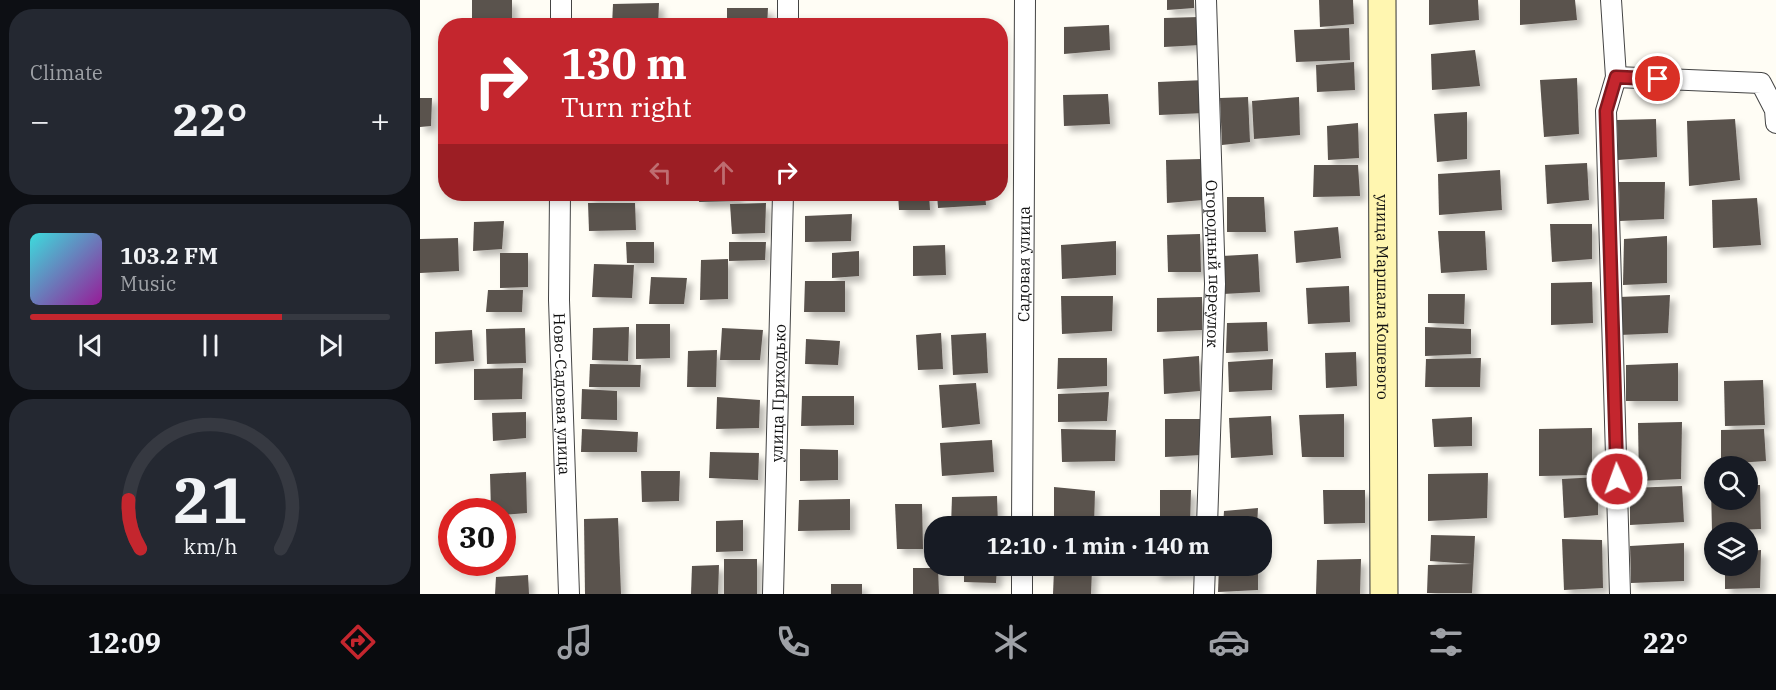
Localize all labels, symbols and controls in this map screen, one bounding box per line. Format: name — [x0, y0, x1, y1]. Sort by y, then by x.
text: 130 m — [561, 36, 687, 91]
icon: right — [462, 42, 540, 120]
pin — [1632, 53, 1683, 104]
text: Climate — [30, 59, 103, 86]
icon: arrive — [1641, 62, 1674, 95]
text: Turn right — [561, 89, 692, 124]
text: 22° — [172, 90, 248, 148]
text: − — [30, 99, 50, 142]
text: + — [370, 99, 390, 142]
icon: left — [644, 156, 677, 189]
icon: ahead — [707, 156, 740, 189]
icon: right — [770, 156, 803, 189]
street label: Огородный переулок — [1202, 180, 1225, 349]
street label: улица Маршала Кошевого — [1373, 194, 1393, 400]
street label: Садовая улица — [1013, 206, 1034, 322]
text: 103.2 FM — [120, 241, 218, 270]
text: Music — [120, 270, 176, 297]
street label: Ново-Садовая улица — [549, 312, 575, 476]
street label: улица Приходько — [766, 324, 790, 462]
icon: previous — [74, 329, 107, 362]
icon: pause — [194, 329, 227, 362]
icon: next — [314, 329, 347, 362]
position arrow — [1585, 447, 1649, 511]
map controls — [1704, 456, 1758, 576]
button: search — [1704, 456, 1758, 510]
text: 21 — [173, 459, 247, 540]
speed limit sign: 30 — [438, 498, 516, 576]
button: layers — [1704, 522, 1758, 576]
text: 12:10 · 1 min · 140 m — [986, 531, 1210, 560]
text: km/h — [183, 532, 237, 560]
icon: directions — [337, 621, 379, 663]
icon: music — [554, 621, 596, 663]
icon: phone — [772, 621, 814, 663]
icon: climate — [990, 621, 1032, 663]
icon: car — [1208, 621, 1250, 663]
icon: filters — [1425, 621, 1467, 663]
text: 12:09 — [88, 625, 161, 660]
text: 22° — [1643, 625, 1688, 660]

